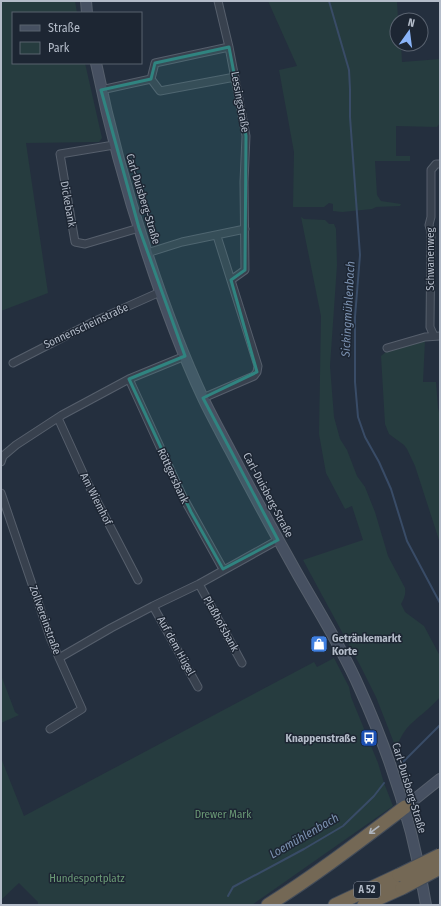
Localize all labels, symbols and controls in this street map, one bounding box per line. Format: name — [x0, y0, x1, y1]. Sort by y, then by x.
legend — [12, 12, 142, 64]
north arrow — [389, 12, 429, 52]
text: N — [407, 16, 416, 30]
text: Straße — [48, 21, 80, 35]
text: Park — [48, 41, 70, 55]
street label: Lessingstraße — [228, 71, 252, 133]
street label: Carl-Duisberg-Straße — [123, 152, 163, 246]
street label: Dickebank — [58, 180, 79, 229]
street label: Schwanenweg — [424, 227, 437, 291]
water label: Sickingmühlenbach — [338, 261, 358, 358]
street label: Sonnenscheinstraße — [42, 301, 130, 351]
street label: Röttgersbank — [155, 446, 192, 507]
street label: Carl-Duisberg-Straße — [240, 450, 296, 540]
street label: Am Wiemhof — [77, 471, 115, 528]
street label: Zollvereinstraße — [26, 584, 64, 656]
street label: Plaßhofsbank — [200, 594, 242, 655]
street label: Auf dem Hügel — [154, 614, 198, 678]
place label: Getränkemarkt Korte — [332, 632, 401, 658]
shop icon: Getränkemarkt Korte — [309, 634, 329, 654]
bus stop icon: Knappenstraße — [359, 728, 379, 748]
place label: Knappenstraße — [286, 732, 356, 745]
street label: Carl-Duisberg-Straße — [389, 741, 429, 835]
park label: Drewer Mark — [195, 808, 252, 821]
water label: Loemühlenbach — [267, 811, 341, 861]
one-way arrow — [368, 826, 379, 834]
park label: Hundesportplatz — [49, 872, 125, 885]
road number: A 52 — [354, 882, 380, 898]

